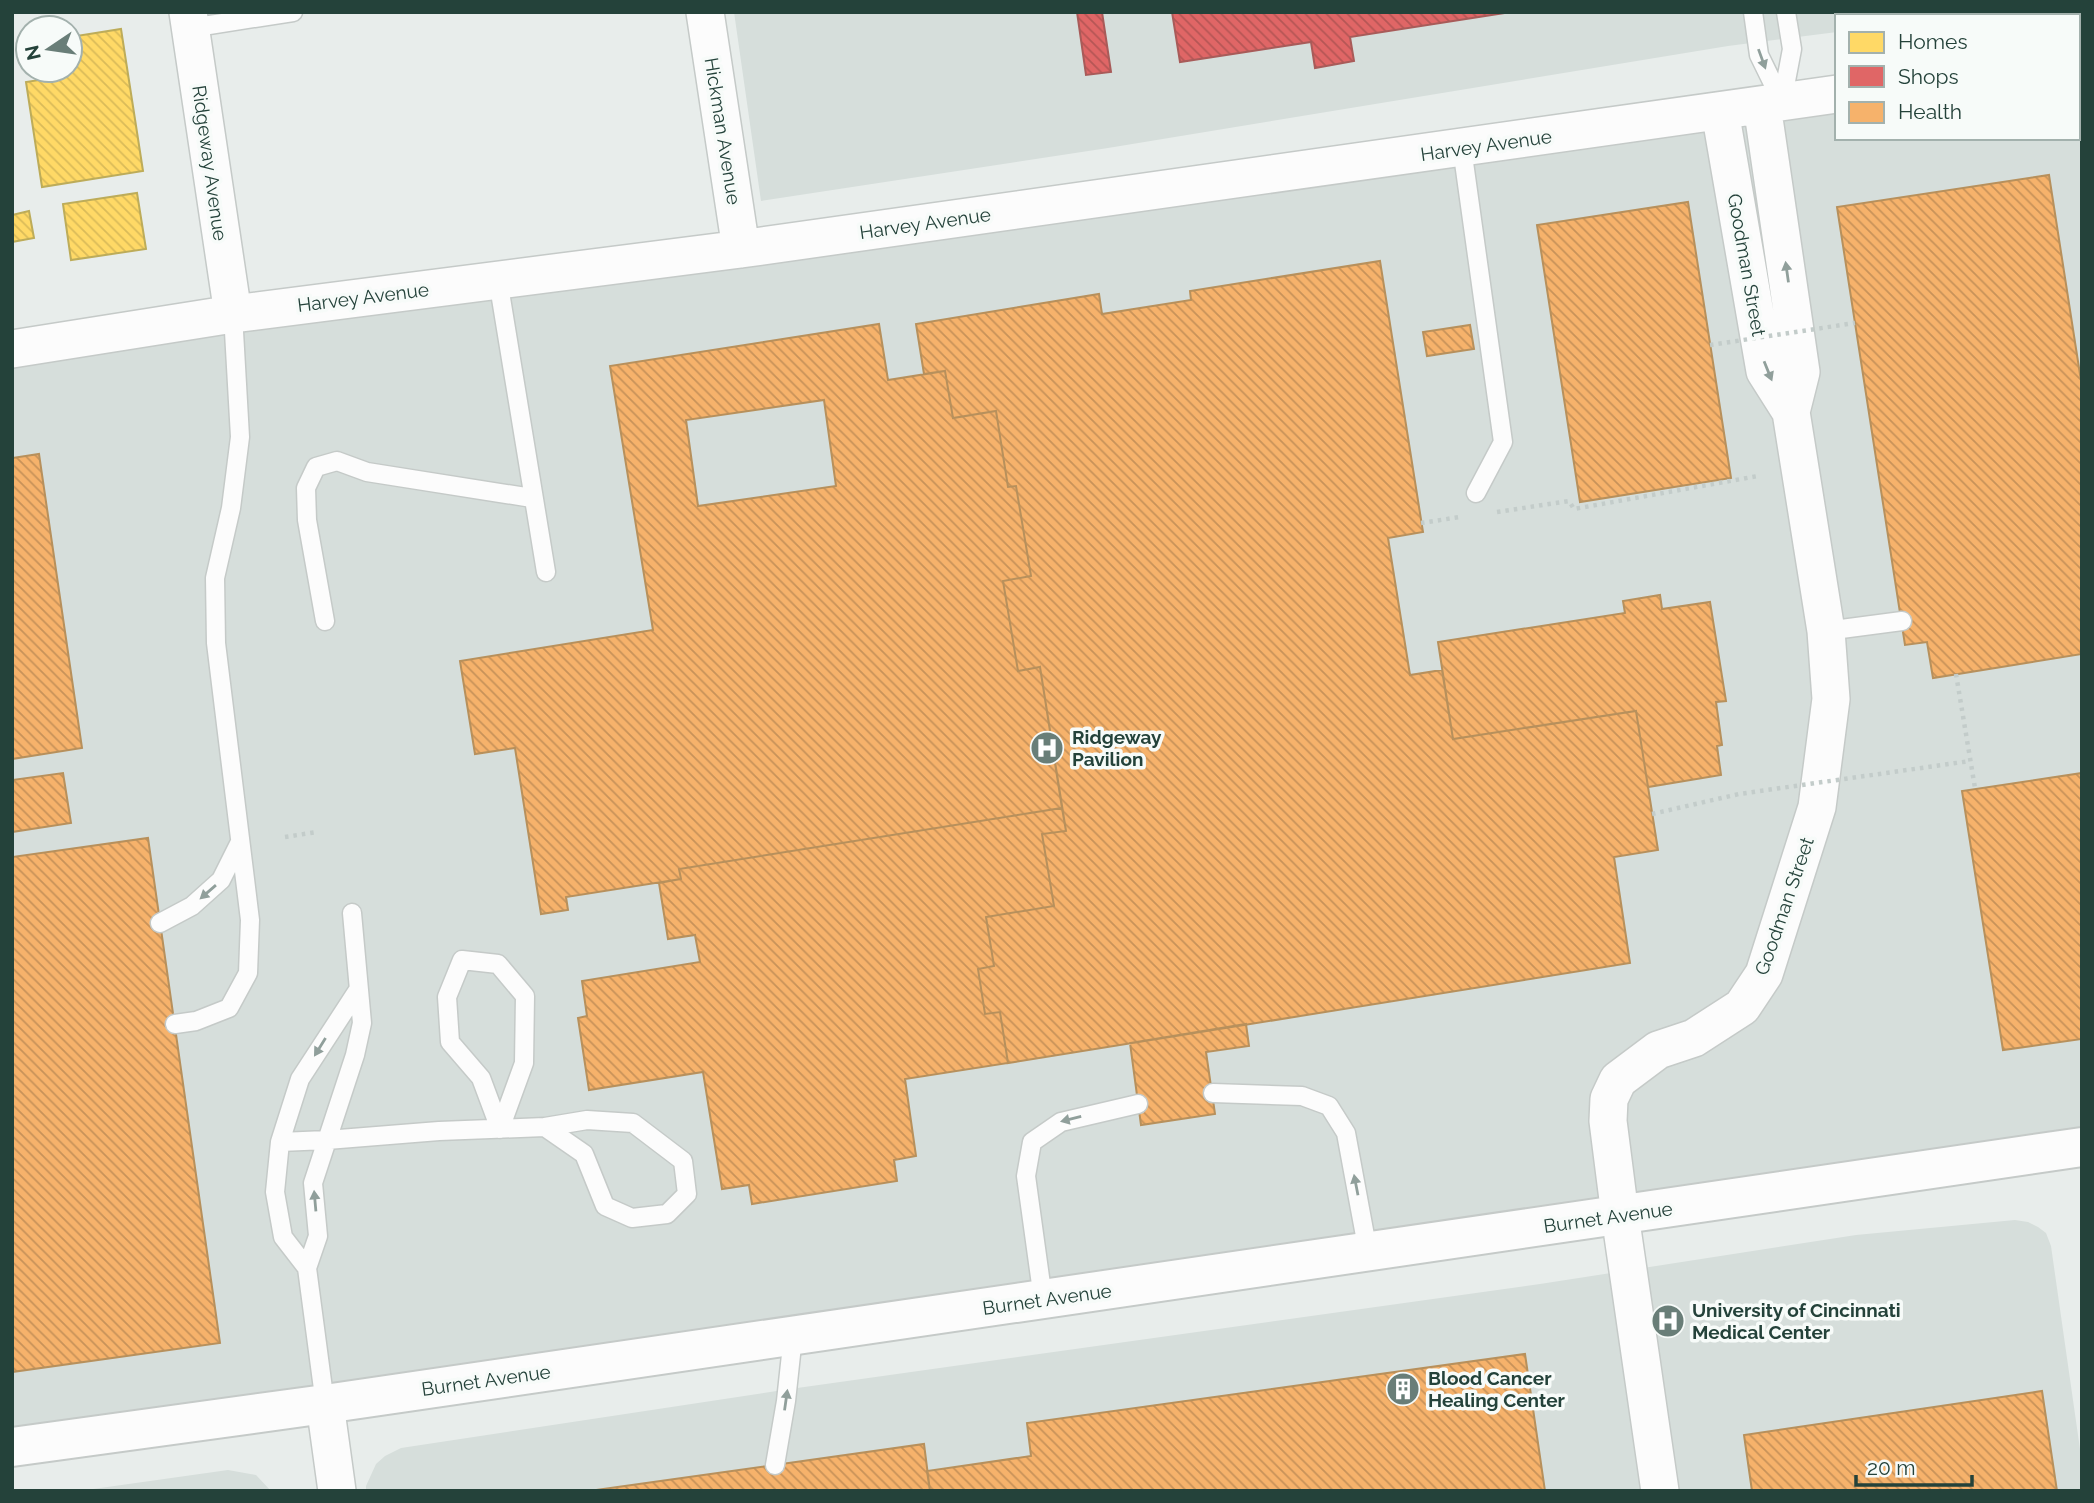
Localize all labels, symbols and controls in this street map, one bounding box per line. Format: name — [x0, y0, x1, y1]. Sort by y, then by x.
north arrow — [14, 14, 84, 84]
legend — [1835, 14, 2080, 140]
text: Homes — [1898, 29, 1968, 54]
text: N — [20, 43, 45, 62]
one-way arrow — [1757, 48, 1768, 69]
street label: Hickman Avenue — [701, 56, 745, 206]
text: Shops — [1898, 64, 1959, 89]
street label: Ridgeway Avenue — [188, 84, 232, 242]
text: Health — [1898, 99, 1962, 124]
street label: Harvey Avenue — [1419, 125, 1553, 165]
street label: Goodman Street — [1724, 192, 1770, 339]
street label: Harvey Avenue — [858, 203, 992, 243]
one-way arrow — [1781, 261, 1792, 283]
street label: Harvey Avenue — [296, 278, 430, 316]
one-way arrow — [1762, 361, 1773, 382]
place label: Ridgeway Pavilion — [1072, 726, 1162, 770]
hospital icon: Ridgeway Pavilion — [1028, 729, 1066, 767]
street label: Goodman Street — [1750, 834, 1818, 978]
one-way arrow — [199, 884, 217, 900]
one-way arrow — [314, 1038, 327, 1057]
one-way arrow — [1060, 1114, 1082, 1125]
one-way arrow — [1350, 1174, 1361, 1196]
one-way arrow — [309, 1190, 320, 1212]
street label: Burnet Avenue — [1542, 1197, 1674, 1237]
street label: Burnet Avenue — [981, 1279, 1113, 1319]
place label: University of Cincinnati Medical Center — [1692, 1299, 1901, 1343]
hospital icon: University of Cincinnati Medical Center — [1649, 1302, 1687, 1340]
street label: Burnet Avenue — [420, 1360, 552, 1400]
place label: Blood Cancer Healing Center — [1428, 1367, 1566, 1411]
building icon: Blood Cancer Healing Center — [1384, 1370, 1422, 1408]
one-way arrow — [781, 1389, 792, 1411]
scale bar — [1856, 1444, 1972, 1488]
text: 20 m — [1867, 1455, 1915, 1480]

